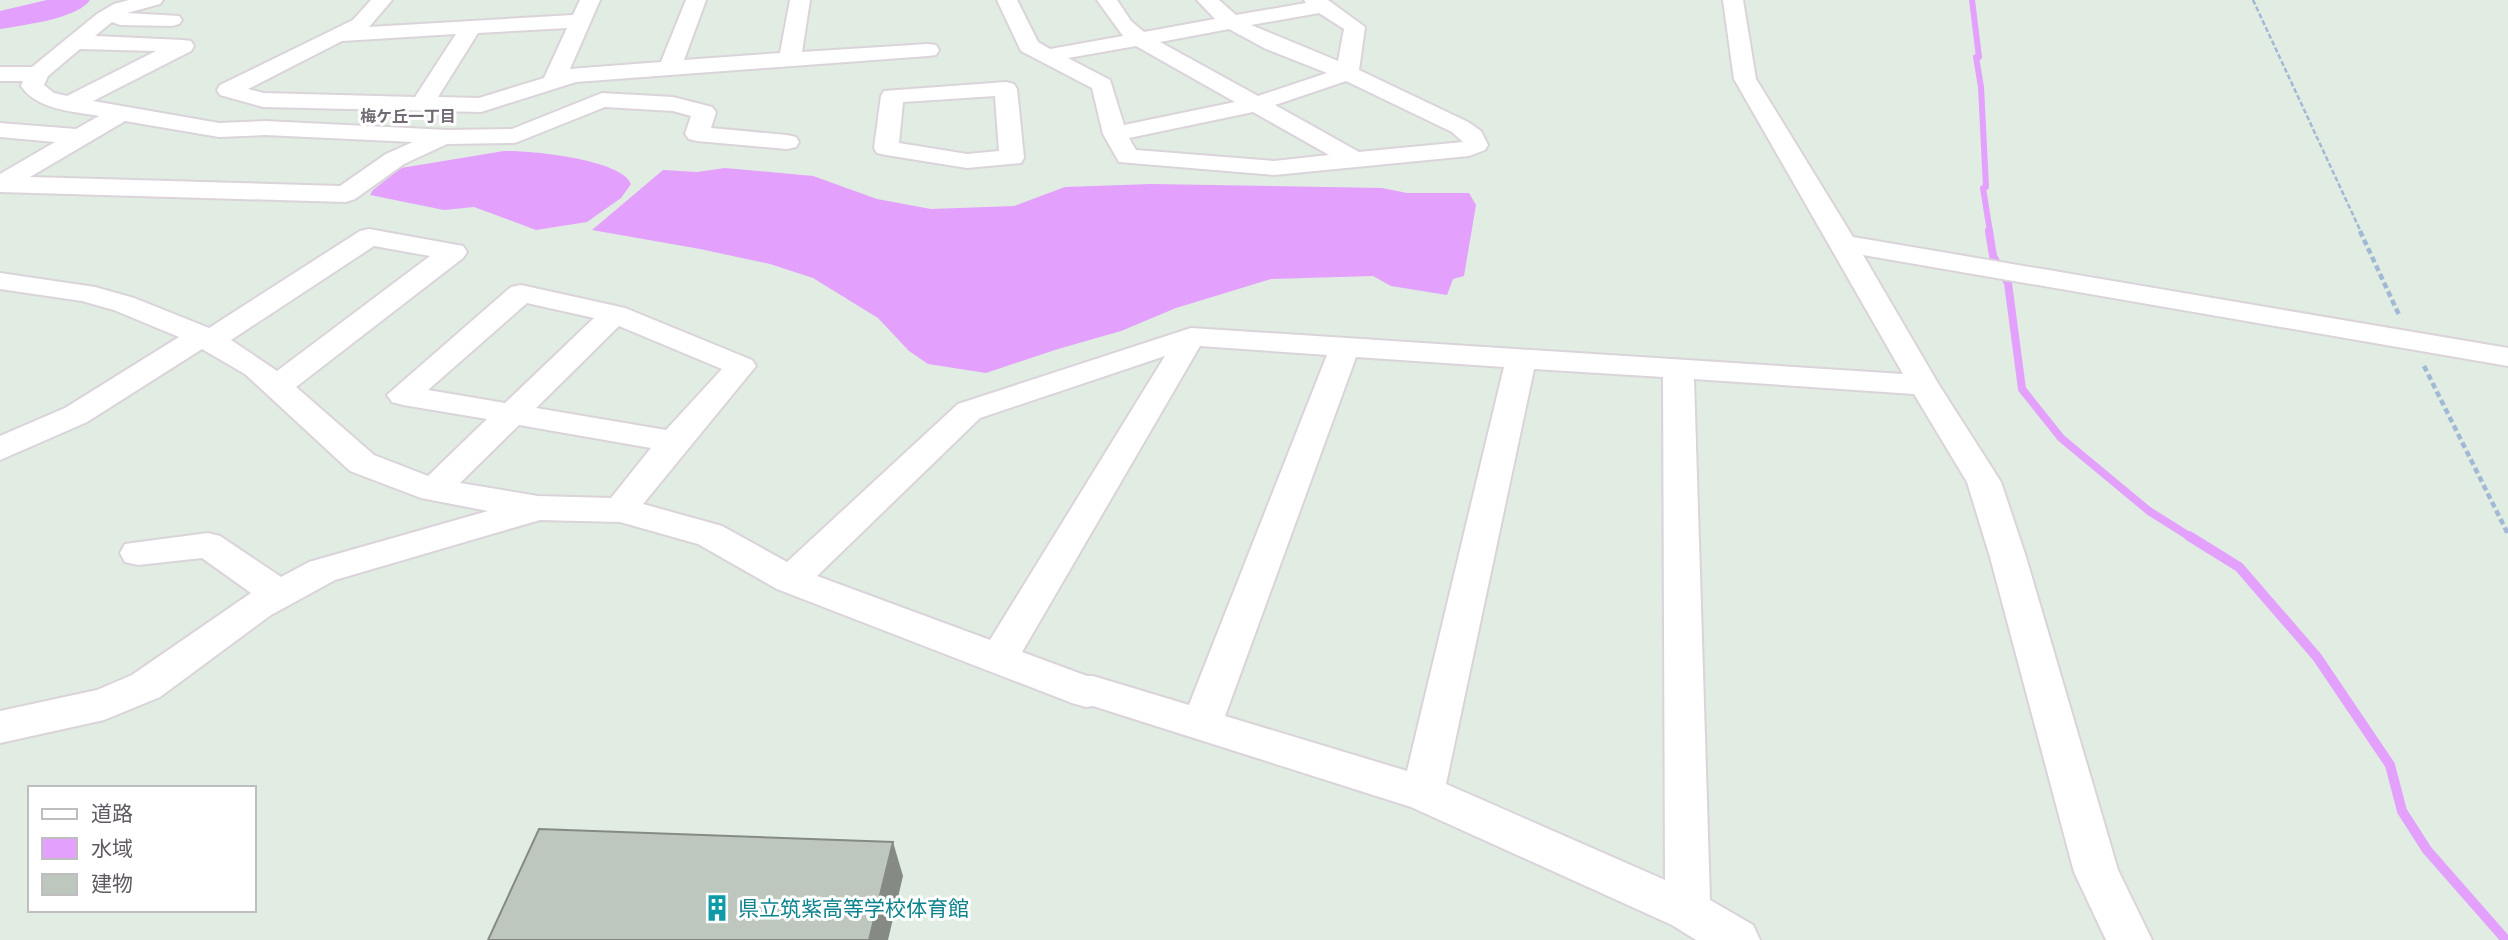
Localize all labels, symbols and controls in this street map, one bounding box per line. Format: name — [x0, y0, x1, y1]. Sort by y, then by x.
district label: 梅ケ丘一丁目 — [360, 107, 456, 126]
legend — [28, 786, 256, 912]
text: 道路 — [91, 801, 133, 826]
text: 水域 — [91, 836, 133, 861]
text: 建物 — [91, 871, 133, 896]
building icon: 県立筑紫高等学校体育館 — [702, 893, 732, 923]
place label: 県立筑紫高等学校体育館 — [738, 896, 969, 921]

